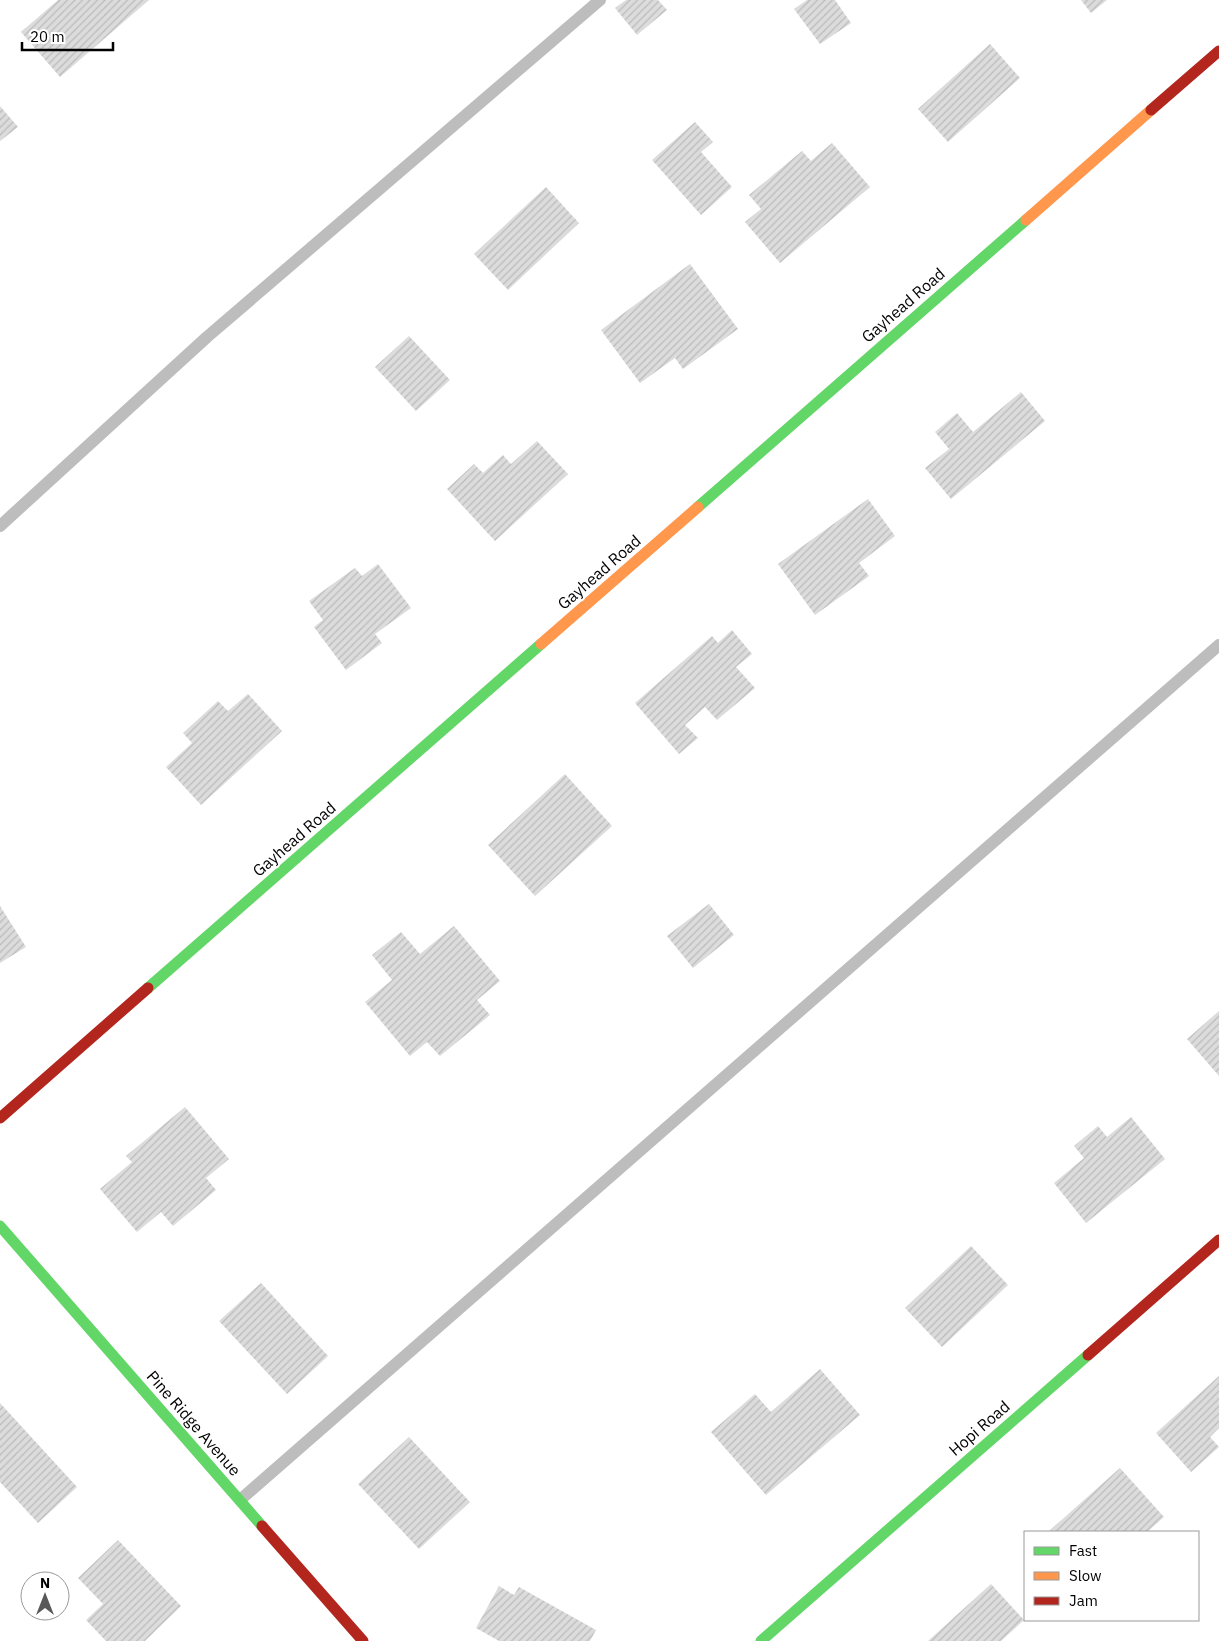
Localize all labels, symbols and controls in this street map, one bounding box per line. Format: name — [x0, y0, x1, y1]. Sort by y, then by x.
scale bar — [22, 20, 114, 52]
text: 20 m — [30, 27, 65, 46]
street label: Gayhead Road — [857, 263, 949, 347]
street label: Gayhead Road — [553, 530, 645, 614]
street label: Gayhead Road — [248, 797, 340, 881]
street label: Pine Ridge Avenue — [143, 1366, 245, 1480]
street label: Hopi Road — [944, 1396, 1014, 1460]
legend — [1024, 1531, 1199, 1621]
text: Fast — [1069, 1541, 1097, 1560]
text: Slow — [1069, 1566, 1102, 1585]
north arrow — [20, 1571, 70, 1621]
text: N — [40, 1574, 50, 1592]
text: Jam — [1069, 1591, 1098, 1610]

